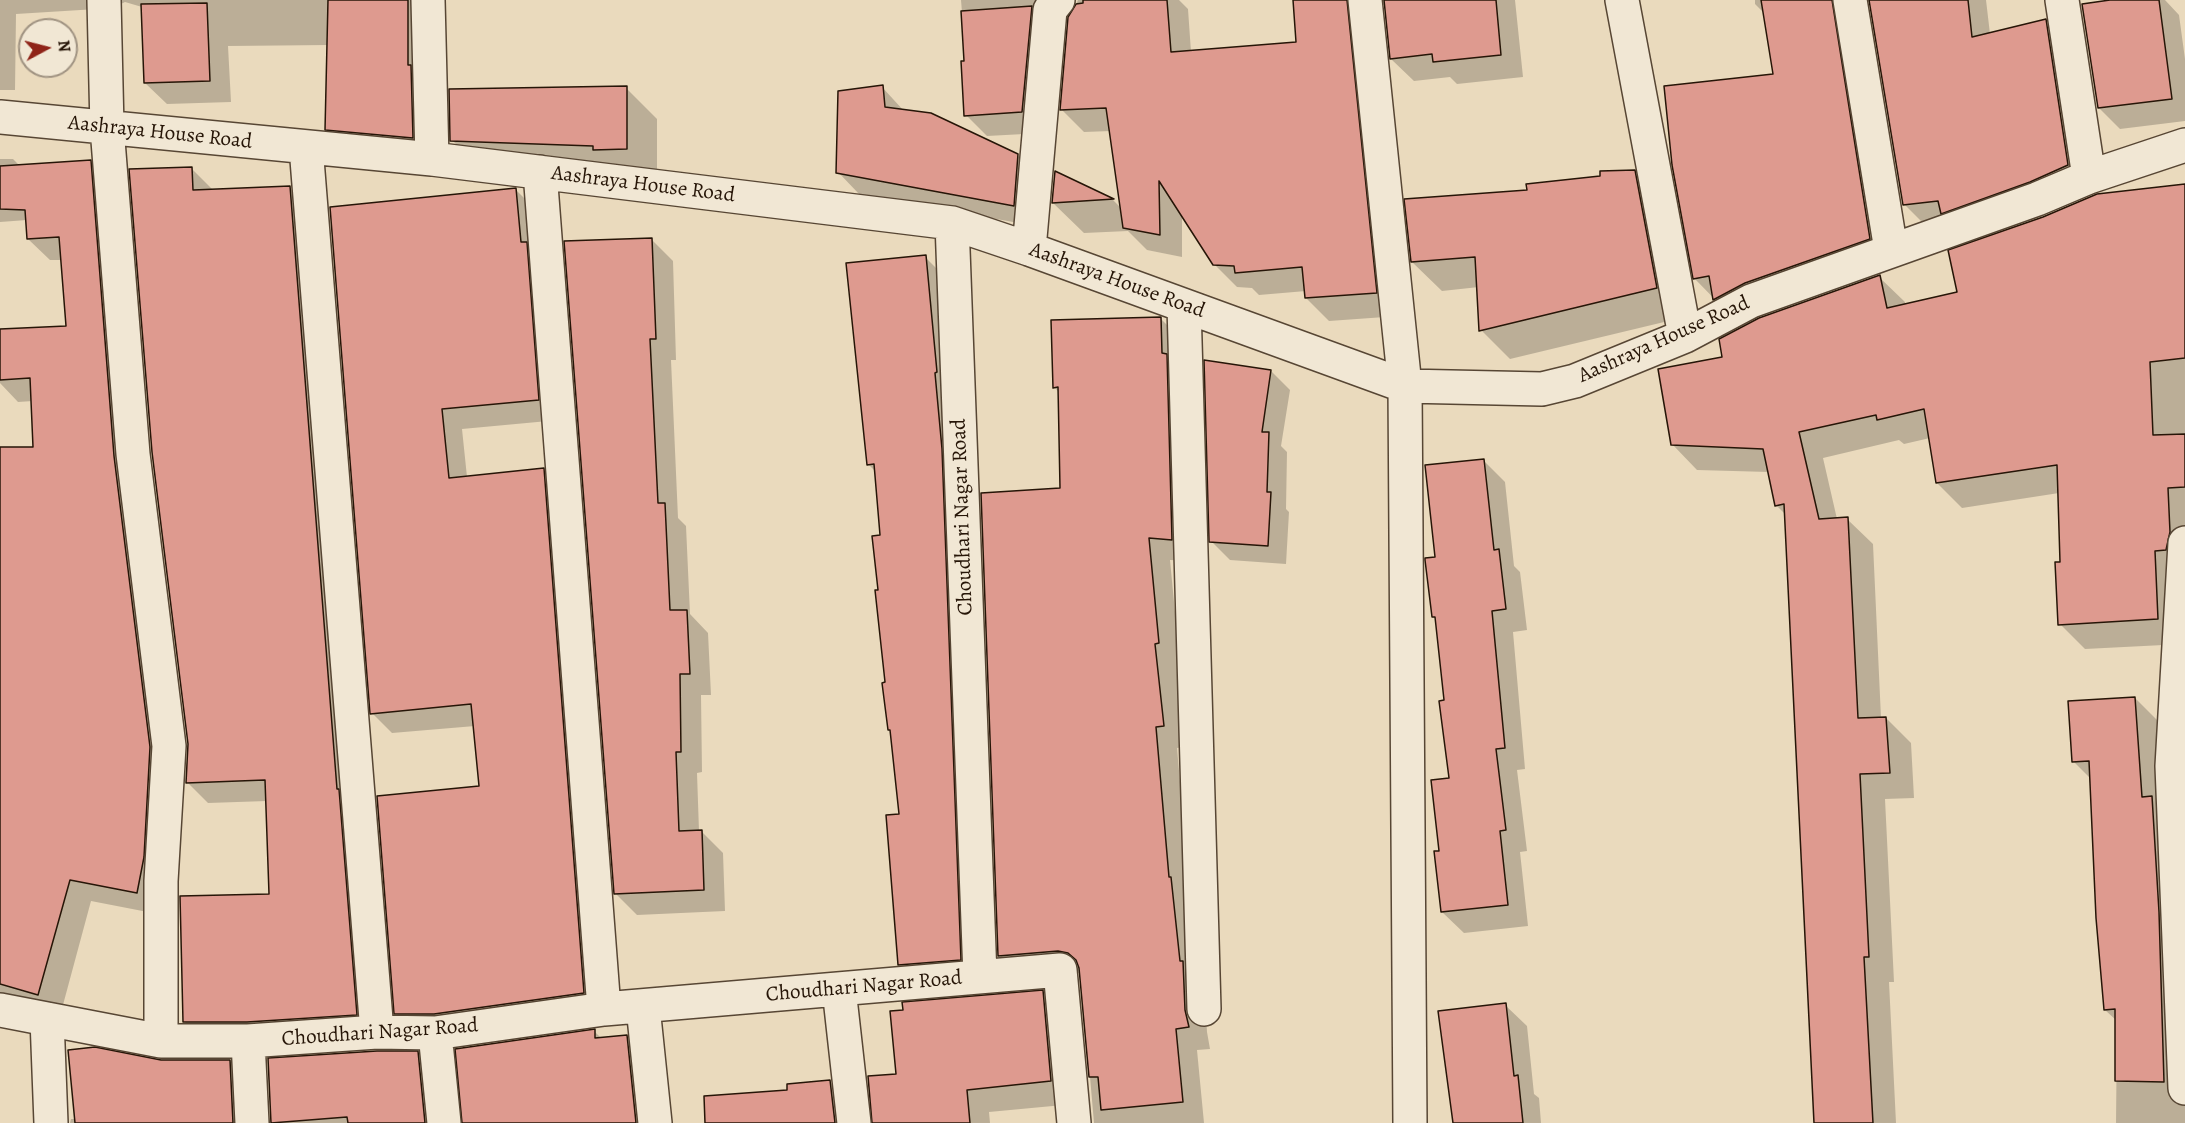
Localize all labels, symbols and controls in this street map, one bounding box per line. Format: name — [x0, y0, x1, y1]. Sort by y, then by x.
north arrow — [18, 18, 78, 78]
text: N — [52, 39, 76, 53]
street label: Aashraya House Road — [67, 111, 253, 155]
street label: Aashraya House Road — [550, 161, 736, 209]
street label: Aashraya House Road — [1026, 238, 1208, 324]
street label: Aashraya House Road — [1574, 291, 1754, 389]
street label: Choudhari Nagar Road — [947, 418, 979, 616]
street label: Choudhari Nagar Road — [765, 966, 963, 1008]
street label: Choudhari Nagar Road — [281, 1014, 479, 1052]

